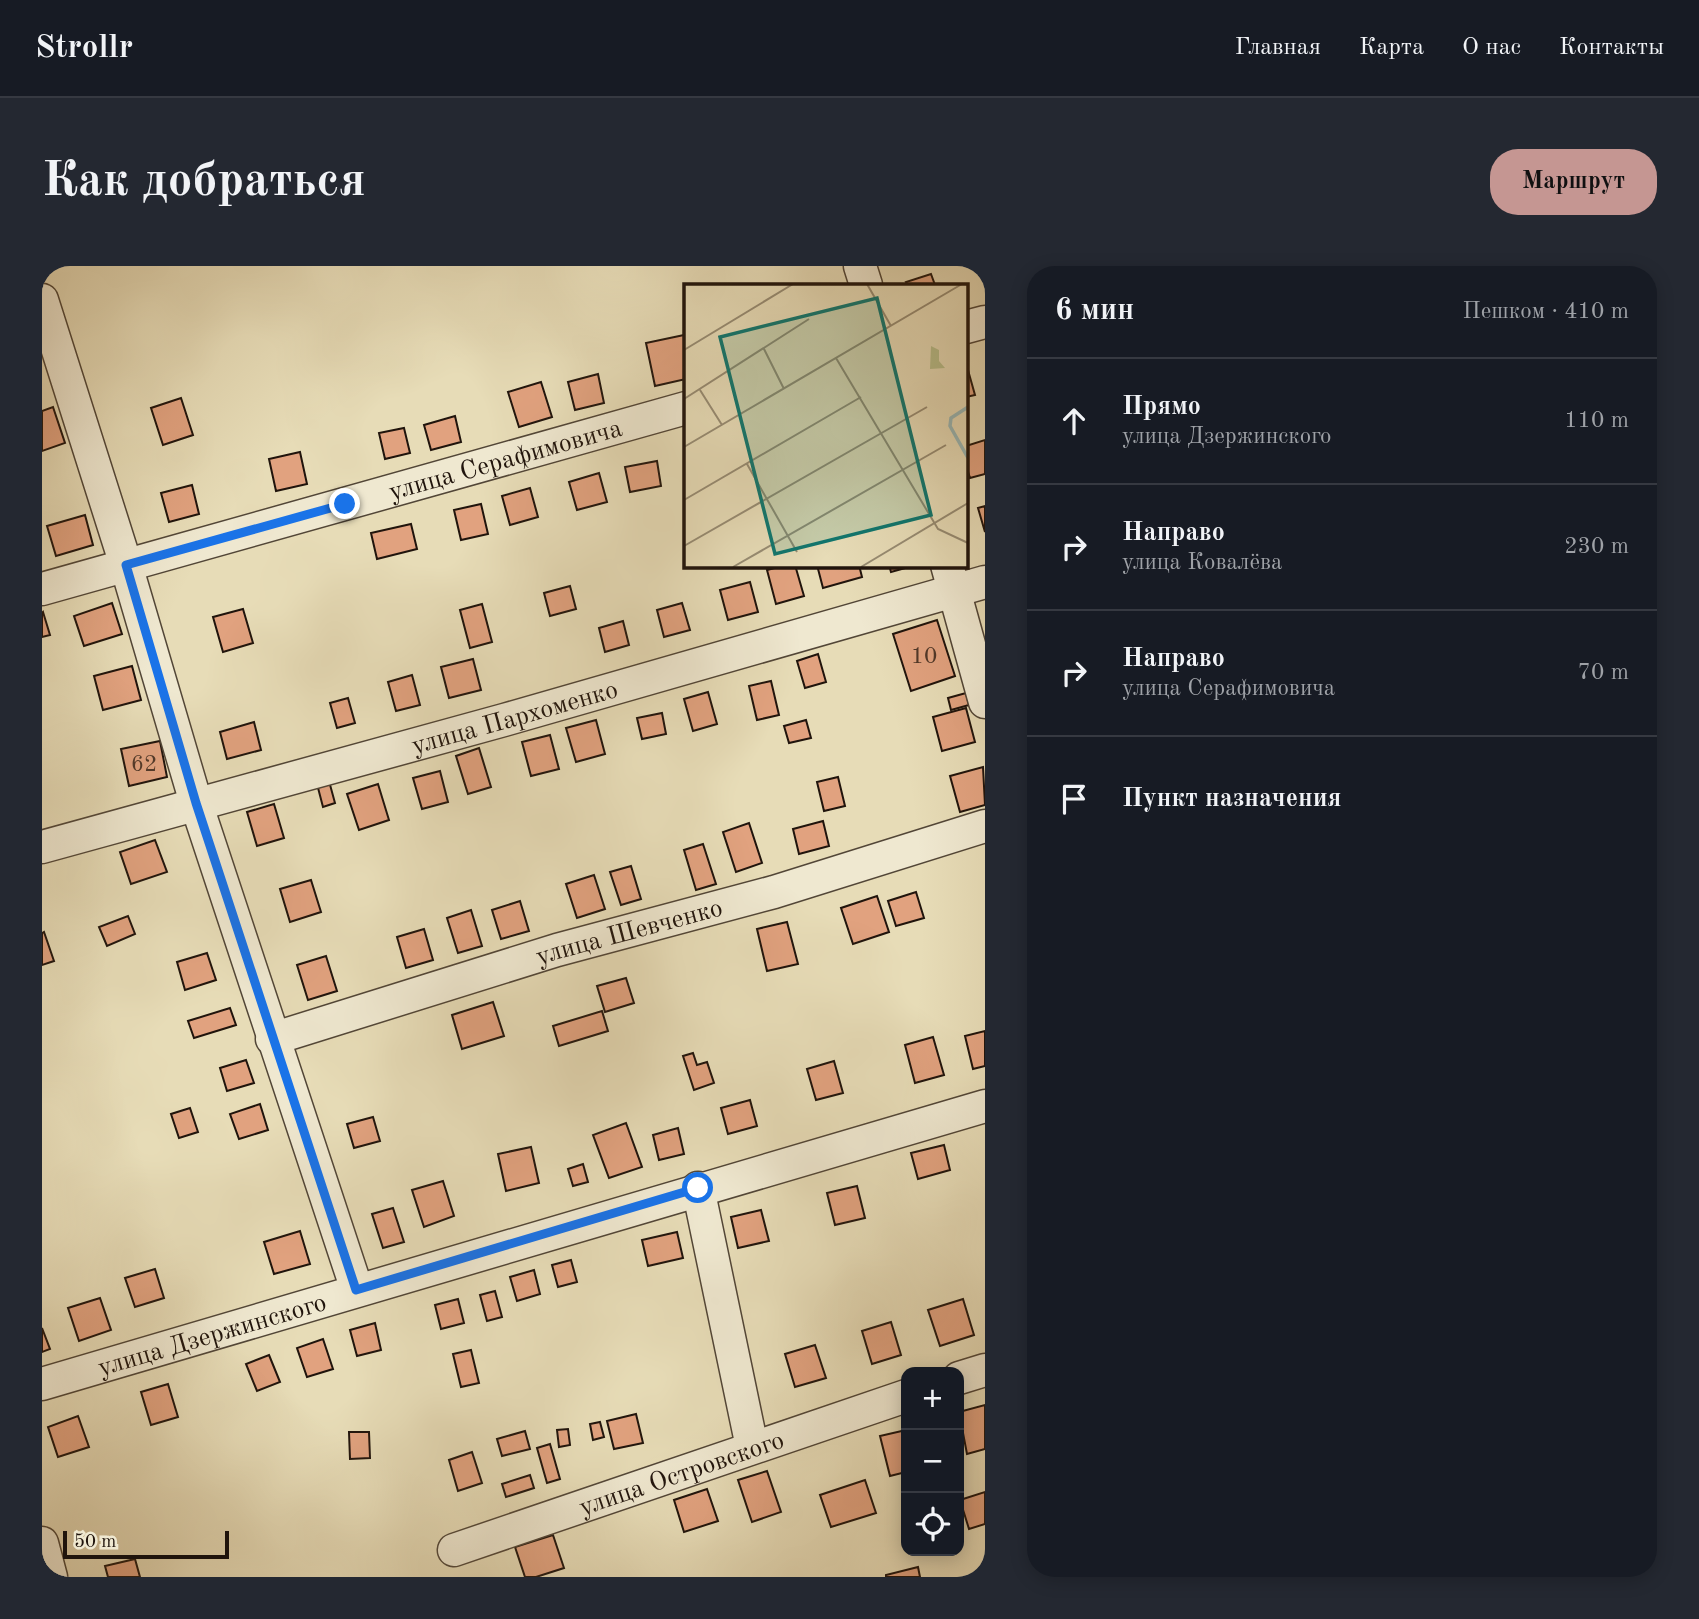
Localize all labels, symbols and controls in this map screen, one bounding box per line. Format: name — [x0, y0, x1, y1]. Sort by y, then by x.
text: Strollr — [35, 32, 133, 65]
text: Главная — [1235, 36, 1321, 60]
text: Карта — [1359, 36, 1424, 60]
text: О нас — [1462, 36, 1521, 60]
text: Контакты — [1559, 36, 1664, 60]
button: Маршрут — [1490, 149, 1657, 215]
text: Как добраться — [42, 158, 366, 207]
inset map — [684, 284, 968, 567]
text: 6 мин — [1055, 296, 1134, 326]
text: Пешком · 410 m — [1463, 300, 1629, 323]
text: Прямо — [1122, 394, 1201, 420]
icon: ahead — [1055, 402, 1093, 440]
text: 110 m — [1564, 409, 1629, 432]
street label: улица Серафимовича — [386, 416, 625, 506]
text: улица Дзержинского — [1122, 425, 1331, 448]
route end — [329, 488, 360, 519]
text: Направо — [1122, 520, 1225, 546]
icon: right — [1055, 528, 1093, 566]
text: 230 m — [1564, 535, 1629, 558]
text: улица Ковалёва — [1122, 551, 1282, 574]
house number: 10 — [911, 645, 937, 668]
text: Направо — [1122, 646, 1225, 672]
icon: right — [1055, 654, 1093, 692]
text: 70 m — [1578, 661, 1629, 684]
street label: улица Пархоменко — [409, 677, 621, 760]
text: улица Серафимовича — [1122, 677, 1335, 700]
house number: 62 — [131, 753, 157, 776]
icon: arrive — [1055, 780, 1093, 818]
text: Пункт назначения — [1122, 786, 1341, 812]
street label: улица Шевченко — [533, 895, 726, 971]
route start — [682, 1172, 713, 1203]
street label: улица Дзержинского — [95, 1290, 330, 1382]
map controls — [901, 1367, 964, 1556]
button: + — [901, 1367, 964, 1430]
street label: улица Островского — [576, 1428, 788, 1521]
button: − — [901, 1430, 964, 1493]
button: locate — [901, 1493, 964, 1556]
scale bar — [63, 1528, 229, 1560]
text: 50 m — [74, 1533, 116, 1552]

